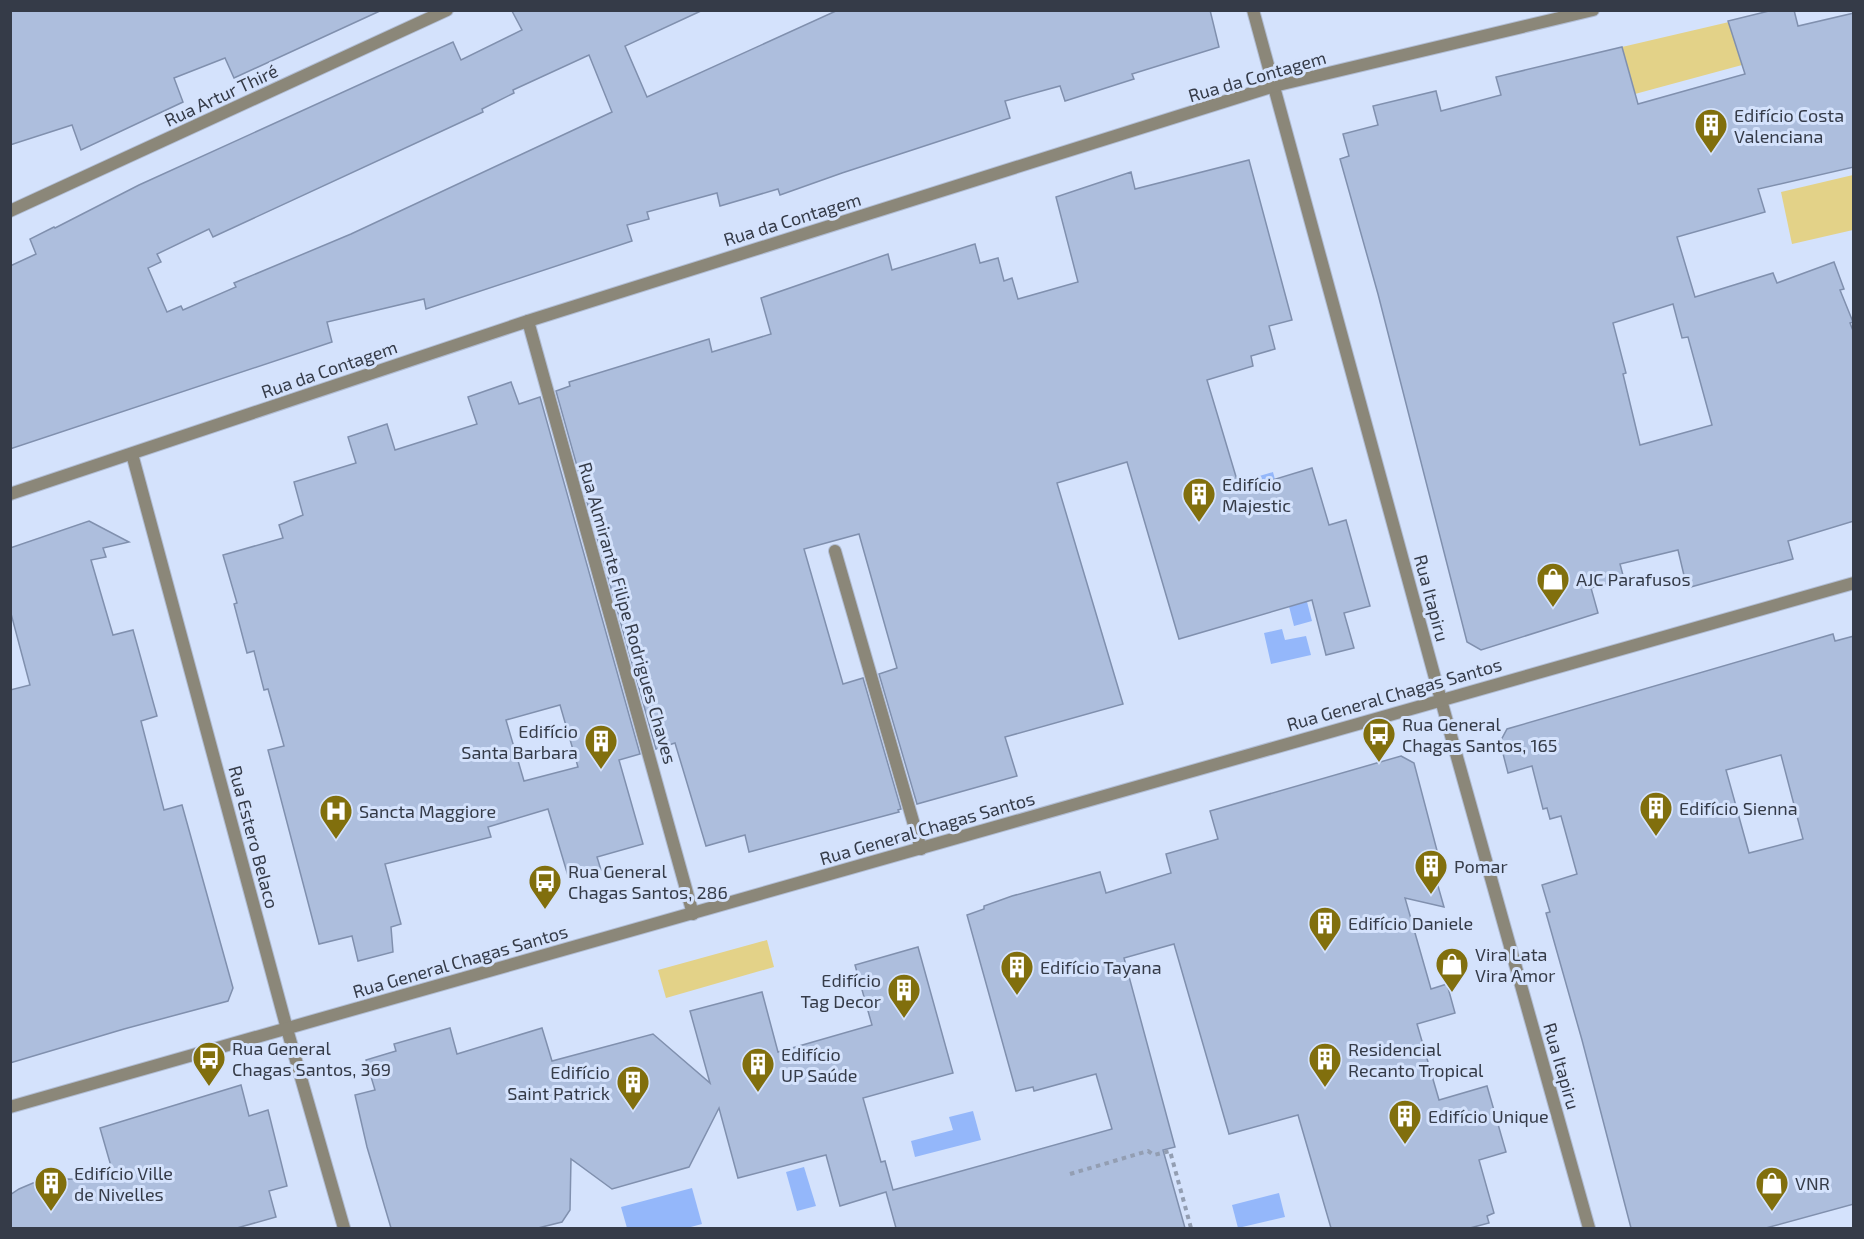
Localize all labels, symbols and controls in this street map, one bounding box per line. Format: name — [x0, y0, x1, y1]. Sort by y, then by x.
street label: Rua da Contagem — [1185, 46, 1329, 106]
street label: Rua Artur Thiré — [161, 59, 281, 131]
place label: Edifício Costa Valenciana — [1734, 104, 1844, 147]
building icon: Edifício Costa Valenciana — [1693, 107, 1729, 154]
street label: Rua da Contagem — [721, 188, 863, 250]
street label: Rua da Contagem — [258, 335, 400, 403]
street label: Rua Almirante Filipe Rodrigues Chaves — [574, 460, 682, 766]
place label: Edifício Majestic — [1222, 473, 1291, 516]
building icon: Edifício Majestic — [1181, 476, 1217, 523]
street label: Rua Itapiru — [1410, 552, 1454, 644]
shop icon: AJC Parafusos — [1535, 561, 1571, 608]
place label: AJC Parafusos — [1576, 568, 1691, 590]
street label: Rua General Chagas Santos — [1284, 653, 1504, 735]
place label: Rua General Chagas Santos, 165 — [1402, 713, 1557, 756]
bus stop icon: Rua General Chagas Santos, 165 — [1361, 716, 1397, 763]
place label: Edifício Santa Barbara — [461, 720, 578, 763]
building icon: Edifício Santa Barbara — [583, 723, 619, 770]
street label: Rua Estero Belaco — [224, 763, 284, 911]
street label: Rua General Chagas Santos — [817, 787, 1037, 869]
building icon: Edifício Sienna — [1638, 790, 1674, 837]
hospital icon: Sancta Maggiore — [318, 793, 354, 840]
place label: Edifício Sienna — [1679, 797, 1798, 819]
place label: Sancta Maggiore — [359, 800, 496, 822]
building icon: Pomar — [1413, 848, 1449, 895]
place label: Pomar — [1454, 855, 1508, 877]
place label: Rua General Chagas Santos, 286 — [568, 860, 728, 903]
bus stop icon: Rua General Chagas Santos, 286 — [527, 863, 563, 910]
building icon: Edifício Daniele — [1307, 905, 1343, 952]
place label: Edifício Daniele — [1348, 912, 1473, 934]
street label: Rua General Chagas Santos — [350, 920, 570, 1002]
place label: Vira Lata Vira Amor — [1475, 943, 1556, 986]
shop icon: Vira Lata Vira Amor — [1434, 946, 1470, 993]
building icon: Edifício Tayana — [999, 949, 1035, 996]
place label: Edifício Tayana — [1040, 956, 1162, 978]
place label: Edifício Tag Decor — [801, 969, 881, 1012]
building icon: Edifício Tag Decor — [886, 972, 922, 1019]
street label: Rua Itapiru — [1539, 1020, 1585, 1112]
place label: Rua General Chagas Santos, 369 — [232, 1037, 391, 1080]
place label: Residencial Recanto Tropical — [1348, 1038, 1484, 1081]
bus stop icon: Rua General Chagas Santos, 369 — [191, 1040, 227, 1087]
building icon: Residencial Recanto Tropical — [1307, 1041, 1343, 1088]
place label: Edifício UP Saúde — [781, 1043, 858, 1086]
building icon: Edifício UP Saúde — [740, 1046, 776, 1093]
place label: Edifício Saint Patrick — [507, 1061, 610, 1104]
building icon: Edifício Saint Patrick — [615, 1064, 651, 1111]
building icon: Edifício Unique — [1387, 1098, 1423, 1145]
place label: Edifício Unique — [1428, 1105, 1549, 1127]
place label: Edifício Ville de Nivelles — [74, 1162, 173, 1205]
building icon: Edifício Ville de Nivelles — [33, 1165, 69, 1212]
shop icon: VNR — [1754, 1165, 1790, 1212]
place label: VNR — [1795, 1172, 1830, 1194]

